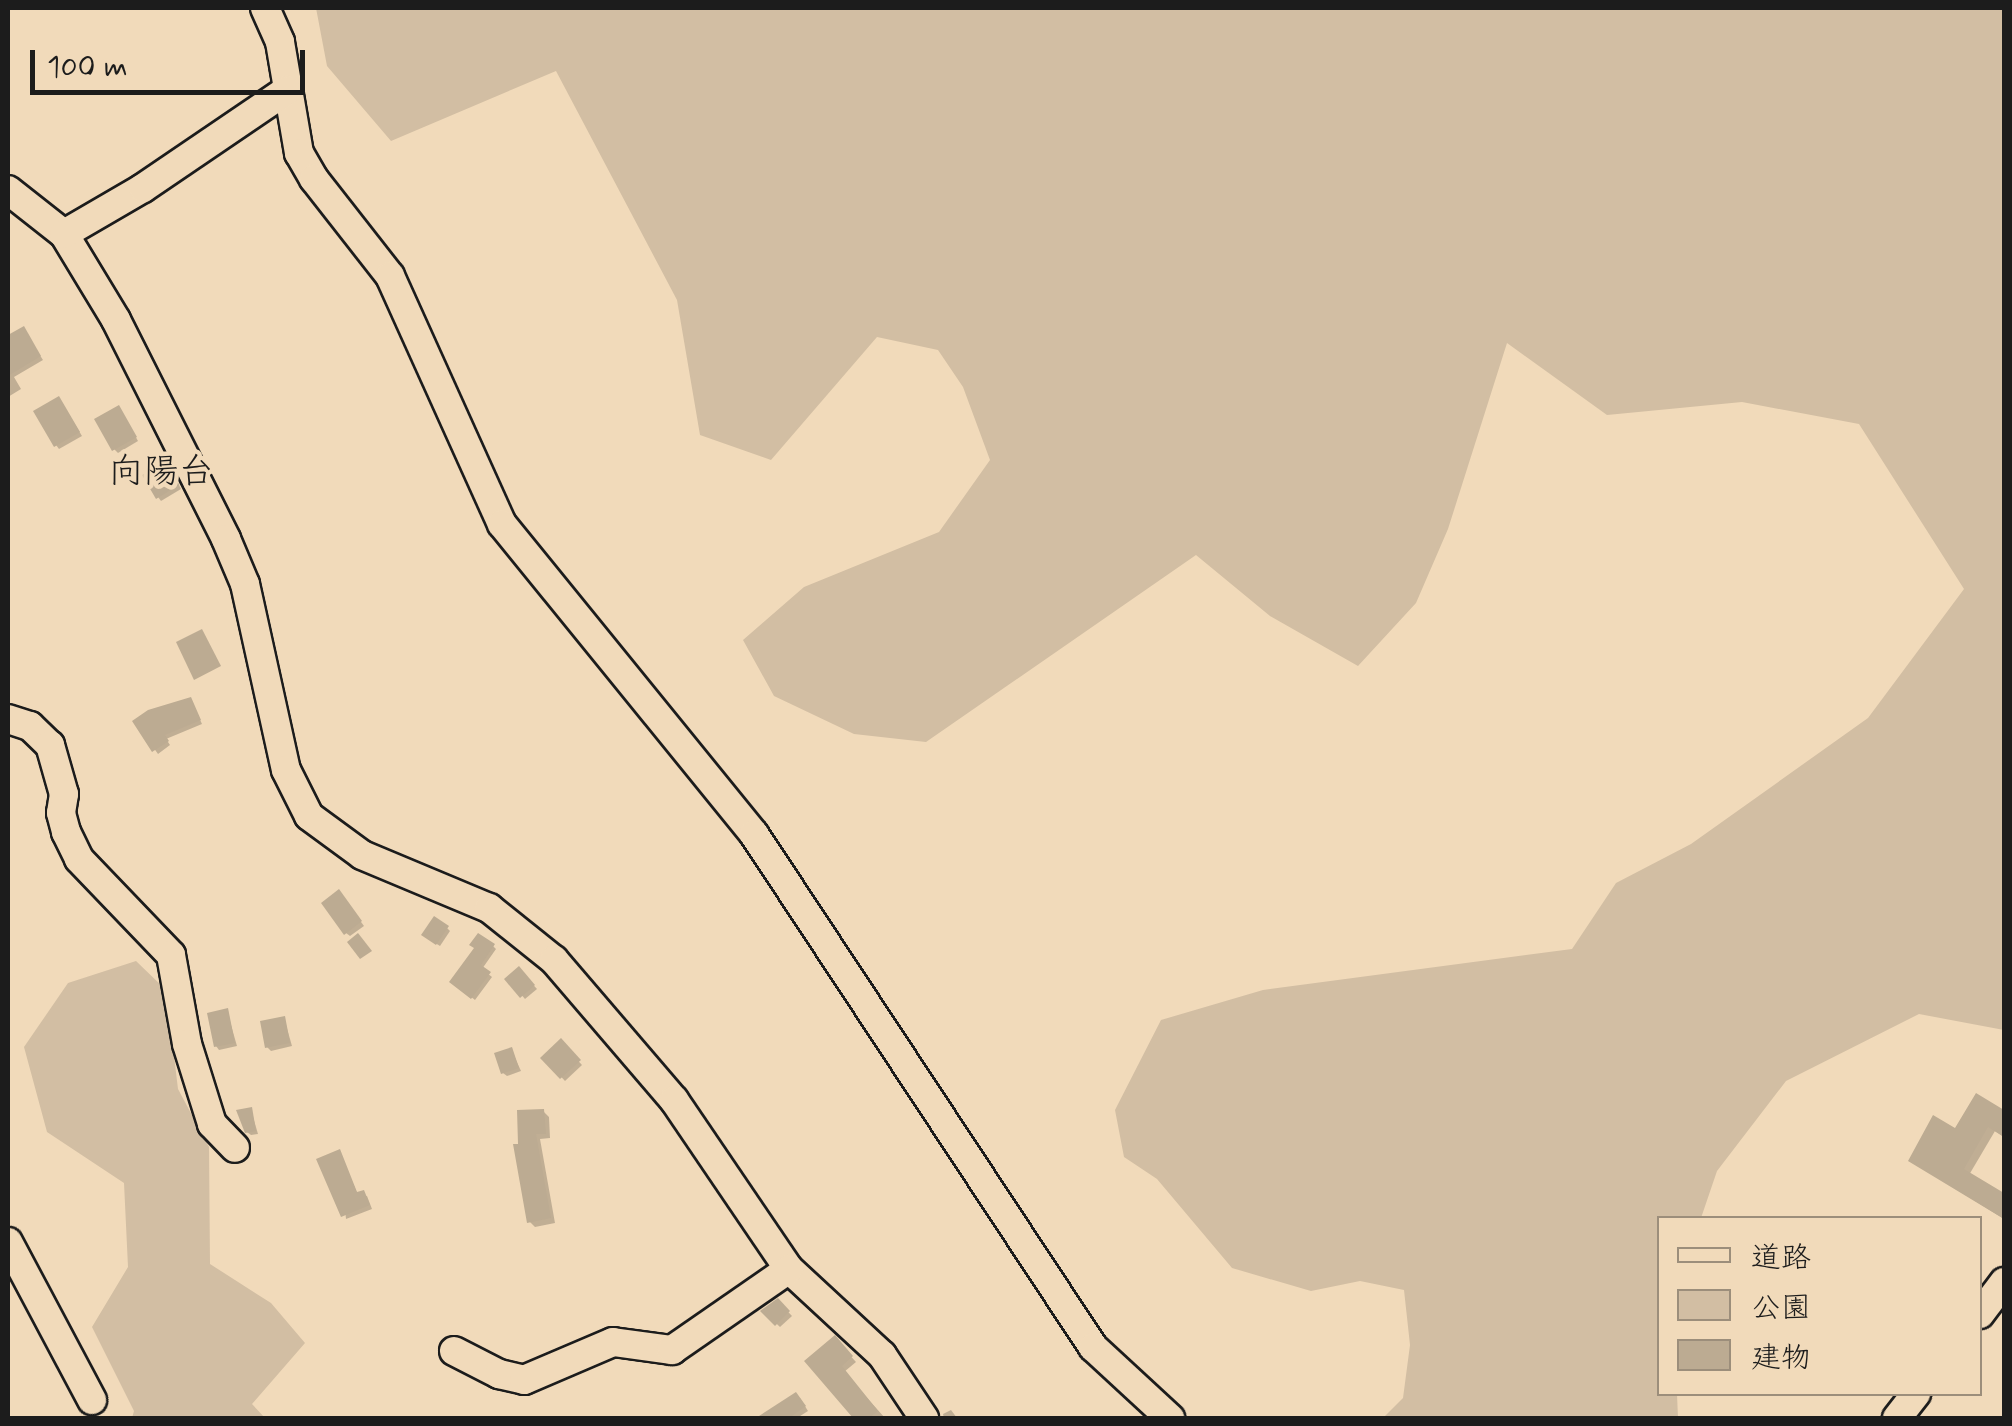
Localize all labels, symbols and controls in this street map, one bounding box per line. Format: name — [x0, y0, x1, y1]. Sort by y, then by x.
scale bar — [35, 30, 310, 92]
text: 100 m — [47, 48, 128, 87]
district label: 向陽台 — [109, 451, 213, 493]
legend — [1657, 1216, 1982, 1396]
text: 道路 — [1751, 1239, 1811, 1278]
text: 公園 — [1751, 1289, 1811, 1328]
text: 建物 — [1751, 1339, 1811, 1378]

